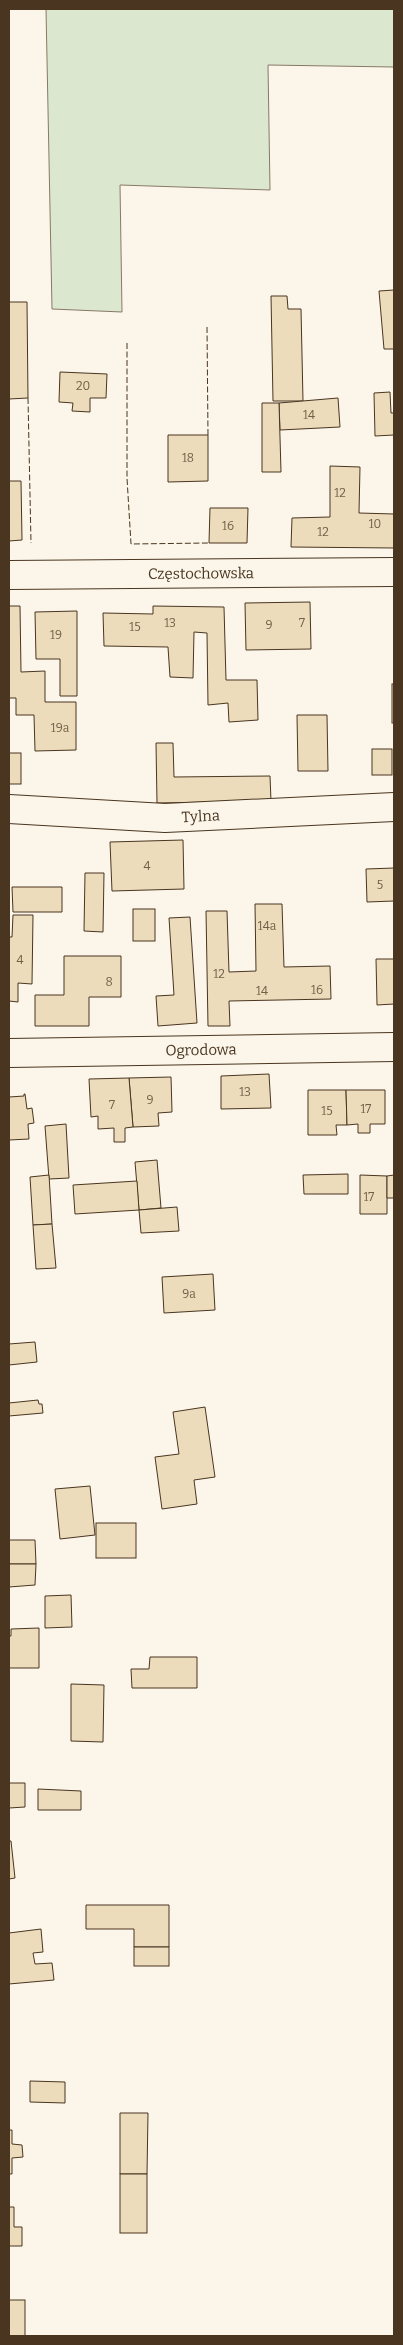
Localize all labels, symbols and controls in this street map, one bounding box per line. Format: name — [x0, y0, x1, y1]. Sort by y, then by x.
house number: 20 — [76, 379, 90, 393]
house number: 14 — [303, 408, 315, 422]
house number: 18 — [182, 451, 194, 465]
house number: 12 — [334, 486, 346, 500]
house number: 10 — [369, 517, 381, 531]
house number: 16 — [222, 519, 234, 533]
house number: 12 — [317, 525, 329, 539]
street label: Częstochowska — [148, 564, 254, 583]
house number: 13 — [164, 616, 176, 630]
house number: 7 — [299, 616, 305, 630]
house number: 9 — [265, 618, 273, 632]
house number: 15 — [129, 620, 141, 634]
house number: 19 — [50, 628, 62, 642]
house number: 19a — [51, 721, 70, 735]
street label: Tylna — [181, 806, 220, 826]
house number: 4 — [143, 859, 151, 873]
house number: 5 — [377, 878, 383, 892]
house number: 14a — [258, 919, 277, 933]
house number: 4 — [16, 953, 24, 967]
house number: 12 — [213, 967, 225, 981]
house number: 8 — [105, 975, 113, 989]
house number: 16 — [311, 983, 323, 997]
house number: 14 — [256, 984, 268, 998]
street label: Ogrodowa — [165, 1040, 237, 1060]
house number: 13 — [239, 1085, 251, 1099]
house number: 9 — [146, 1093, 154, 1107]
house number: 7 — [109, 1098, 115, 1112]
house number: 17 — [361, 1102, 371, 1116]
house number: 15 — [321, 1104, 333, 1118]
house number: 17 — [364, 1190, 374, 1204]
house number: 9a — [182, 1287, 196, 1301]

